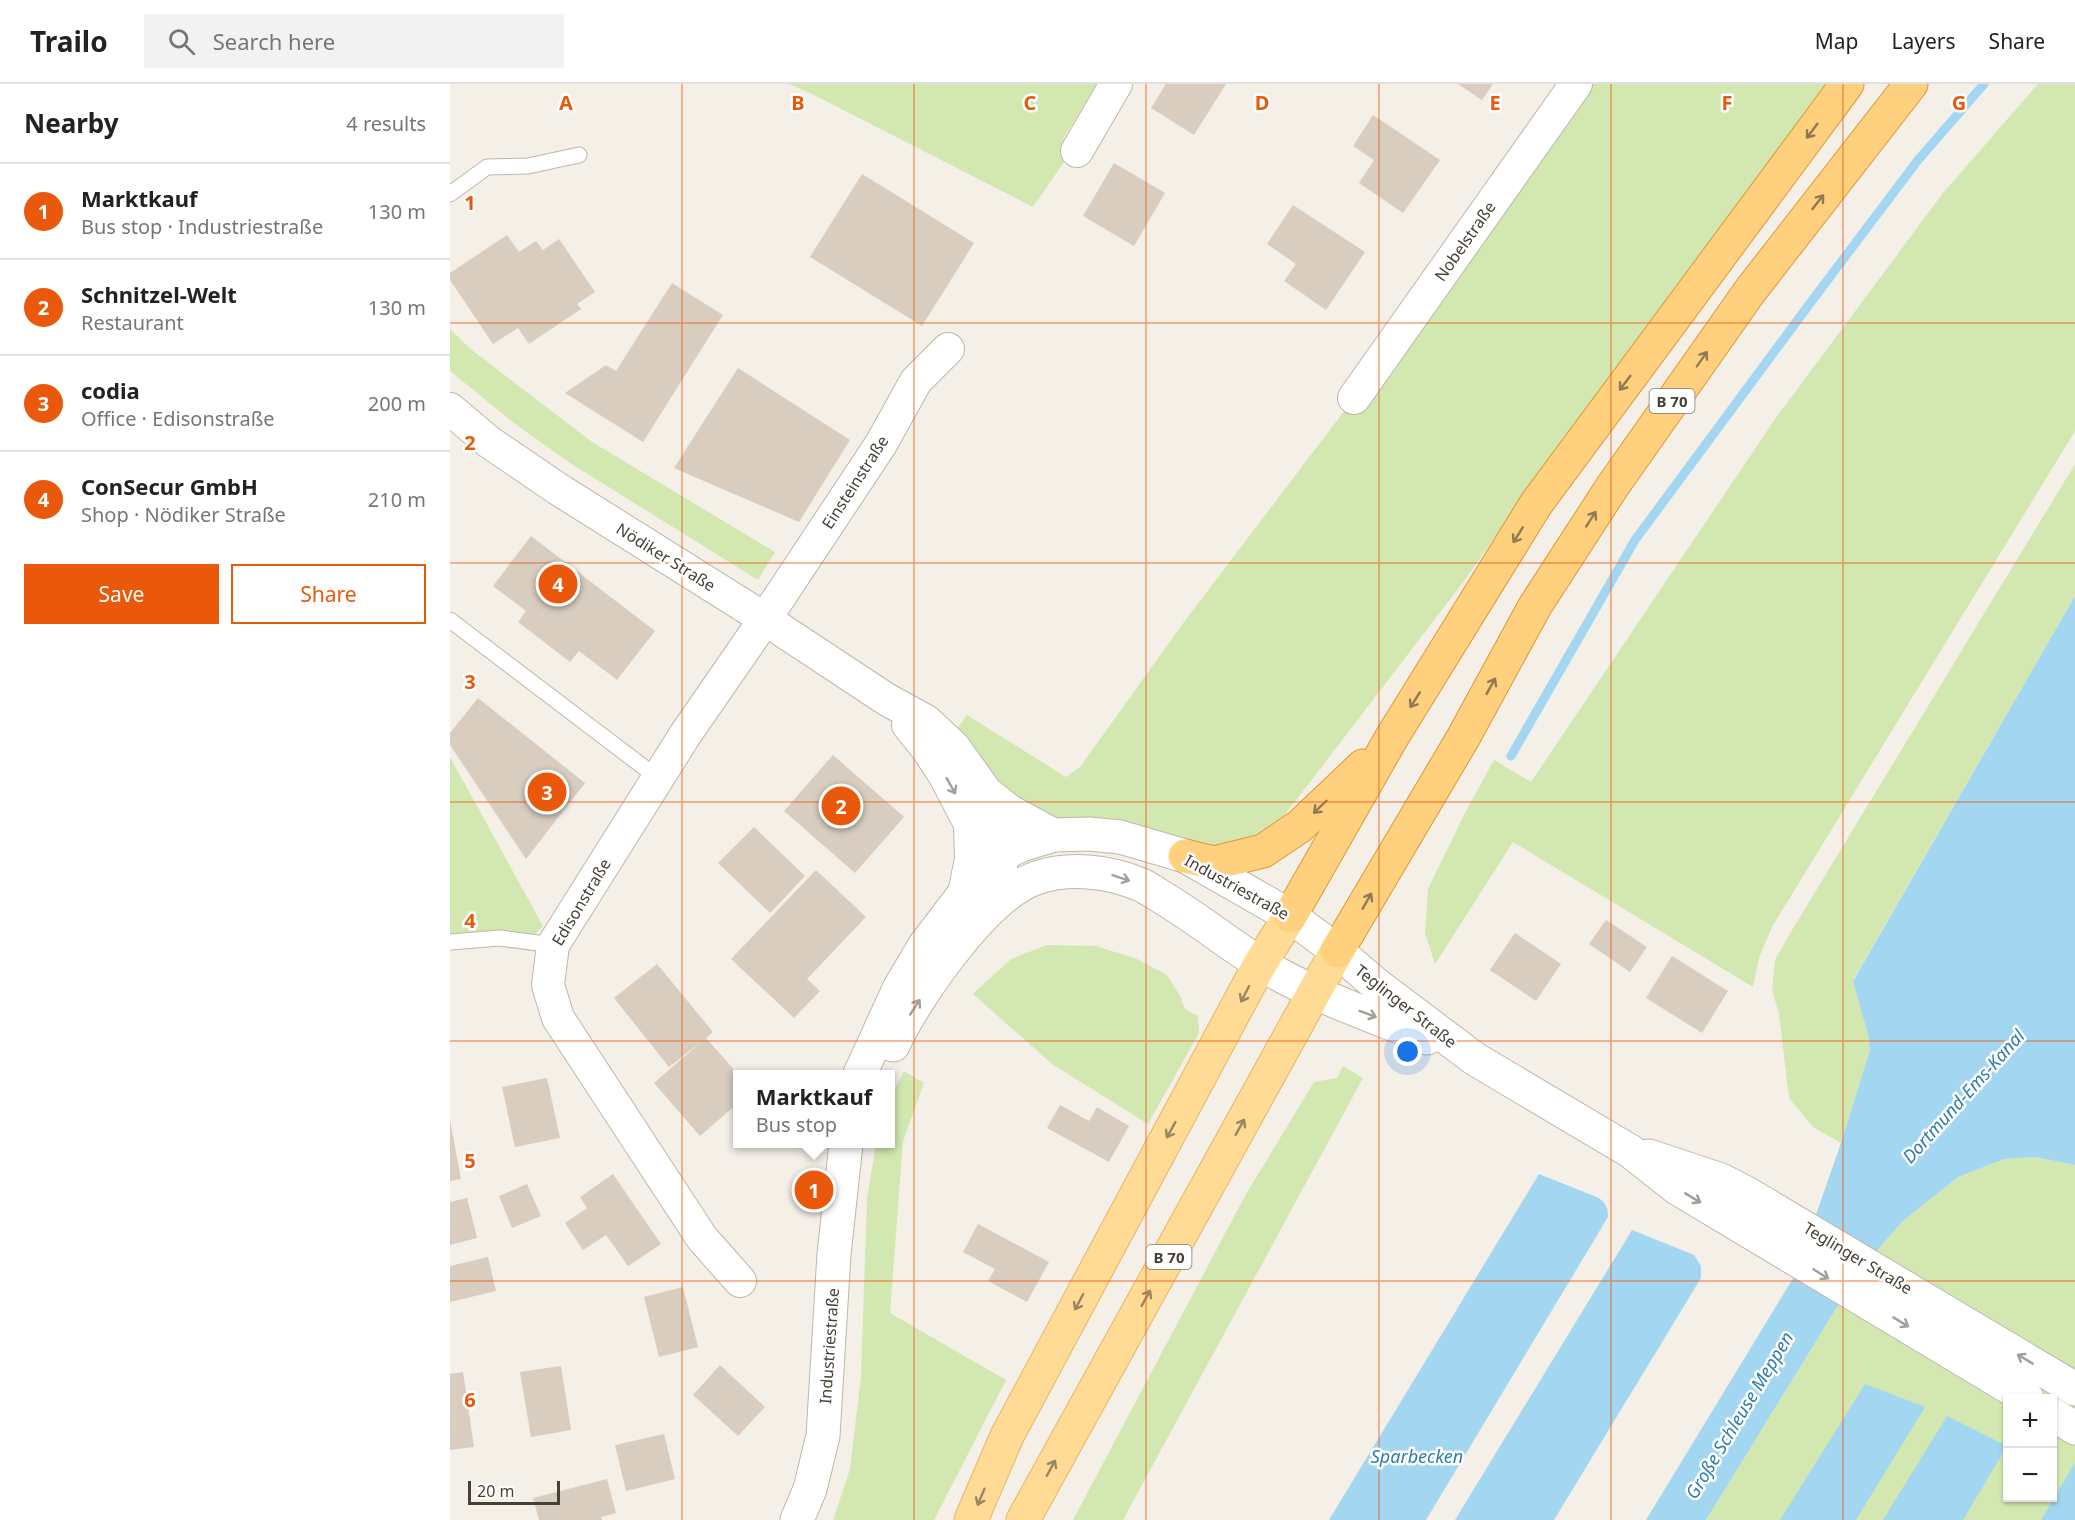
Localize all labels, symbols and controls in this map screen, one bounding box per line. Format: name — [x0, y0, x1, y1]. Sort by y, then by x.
search box — [144, 14, 564, 68]
text: Trailo — [30, 22, 108, 60]
icon: search — [165, 25, 198, 58]
text: Search here — [213, 26, 335, 56]
text: Map — [1815, 27, 1859, 55]
text: Layers — [1892, 27, 1956, 55]
text: Share — [1989, 27, 2045, 55]
text: A — [559, 89, 573, 116]
text: B — [791, 89, 805, 116]
text: C — [1024, 89, 1037, 116]
text: D — [1255, 89, 1269, 116]
text: E — [1489, 89, 1501, 116]
text: F — [1722, 89, 1732, 116]
text: G — [1952, 89, 1966, 116]
text: Nearby — [24, 105, 119, 141]
text: 4 results — [346, 110, 426, 137]
one-way arrow — [1806, 122, 1819, 138]
text: Marktkauf — [81, 183, 198, 213]
text: 1 — [464, 189, 476, 216]
one-way arrow — [1812, 195, 1824, 211]
street label: Nobelstraße — [1429, 197, 1501, 285]
text: 1 — [38, 198, 49, 225]
text: 130 m — [368, 198, 426, 225]
text: Bus stop · Industriestraße — [81, 213, 323, 240]
text: Schnitzel-Welt — [81, 279, 237, 309]
text: 2 — [38, 294, 49, 321]
text: 130 m — [368, 294, 426, 321]
text: Restaurant — [81, 309, 184, 336]
one-way arrow — [1696, 351, 1708, 367]
one-way arrow — [1618, 374, 1631, 390]
text: codia — [81, 375, 140, 405]
road number: B 70 — [1650, 389, 1694, 413]
text: 3 — [38, 390, 49, 417]
text: 200 m — [368, 390, 426, 417]
text: Office · Edisonstraße — [81, 405, 275, 432]
text: 2 — [464, 429, 476, 456]
street label: Einsteinstraße — [817, 431, 893, 533]
text: ConSecur GmbH — [81, 471, 258, 501]
text: 4 — [38, 486, 49, 513]
text: 210 m — [368, 486, 426, 513]
text: Shop · Nödiker Straße — [81, 501, 286, 528]
one-way arrow — [1585, 511, 1597, 528]
street label: Nödiker Straße — [612, 518, 720, 596]
one-way arrow — [1511, 526, 1523, 543]
pin: 4 — [538, 562, 578, 606]
button: Save — [24, 564, 219, 624]
button: Share — [231, 564, 426, 624]
text: 3 — [464, 668, 476, 695]
one-way arrow — [1486, 678, 1497, 696]
one-way arrow — [1408, 691, 1420, 708]
pin: 3 — [528, 770, 566, 814]
one-way arrow — [946, 777, 957, 795]
pin: 2 — [822, 784, 860, 828]
one-way arrow — [1312, 800, 1327, 814]
street label: Industriestraße — [1181, 849, 1293, 925]
street label: Edisonstraße — [546, 854, 616, 950]
one-way arrow — [1111, 873, 1130, 884]
one-way arrow — [1361, 893, 1373, 910]
text: 4 — [464, 907, 476, 934]
street label: Teglinger Straße — [1351, 959, 1461, 1053]
one-way arrow — [1239, 985, 1251, 1002]
one-way arrow — [909, 999, 921, 1016]
one-way arrow — [1359, 1009, 1377, 1020]
water label: Dortmund-Ems-Kanal — [1897, 1024, 2030, 1168]
your location — [1393, 1037, 1422, 1066]
popup — [733, 1070, 895, 1148]
text: Marktkauf — [756, 1081, 872, 1111]
text: Bus stop — [756, 1111, 837, 1138]
one-way arrow — [1234, 1119, 1246, 1136]
one-way arrow — [1165, 1121, 1176, 1139]
text: 5 — [464, 1147, 476, 1174]
pin: 1 — [794, 1168, 834, 1212]
one-way arrow — [1685, 1192, 1702, 1204]
street label: Teglinger Straße — [1799, 1217, 1917, 1299]
road number: B 70 — [1146, 1245, 1192, 1269]
one-way arrow — [1812, 1268, 1829, 1280]
street label: Industriestraße — [814, 1287, 844, 1405]
one-way arrow — [1140, 1290, 1152, 1307]
one-way arrow — [1073, 1293, 1085, 1310]
one-way arrow — [1892, 1316, 1909, 1328]
water label: Große Schleuse Meppen — [1680, 1327, 1798, 1503]
one-way arrow — [2017, 1352, 2034, 1364]
text: 6 — [464, 1386, 476, 1413]
map controls — [2003, 1394, 2057, 1502]
button: + — [2003, 1394, 2057, 1448]
water label: Sparbecken — [1371, 1444, 1463, 1468]
button: − — [2003, 1448, 2057, 1502]
one-way arrow — [1046, 1460, 1057, 1478]
scale bar — [468, 1478, 560, 1506]
text: 20 m — [477, 1480, 514, 1502]
one-way arrow — [975, 1487, 986, 1506]

